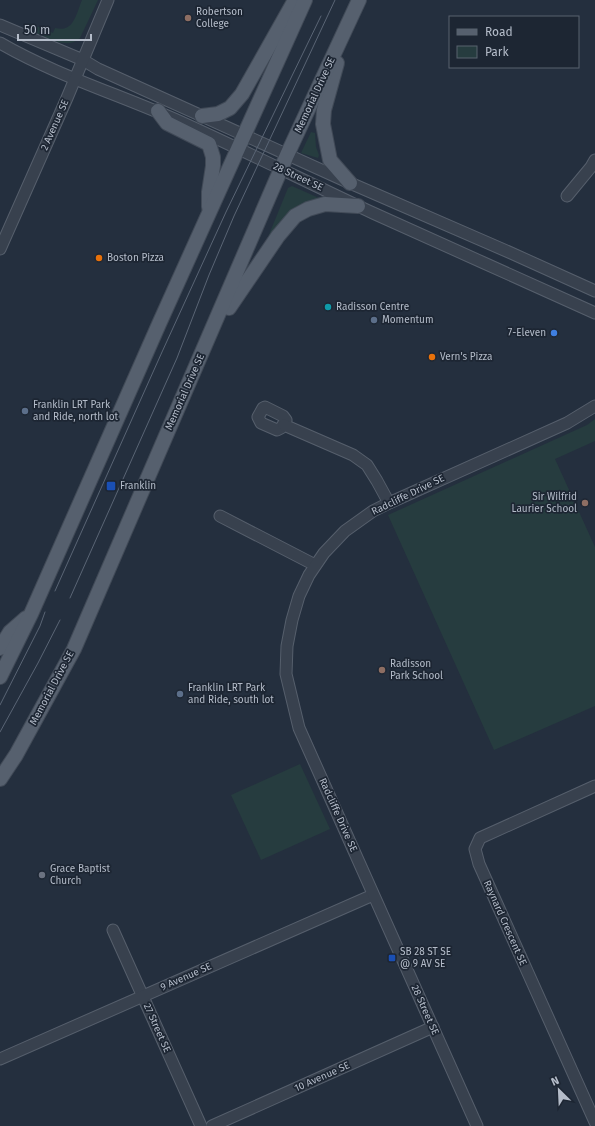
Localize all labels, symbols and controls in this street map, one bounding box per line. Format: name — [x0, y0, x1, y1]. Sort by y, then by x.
place label: Robertson College — [196, 6, 243, 30]
marker: Robertson College — [183, 13, 193, 23]
scale bar — [18, 16, 91, 42]
legend — [449, 16, 579, 68]
text: 50 m — [24, 23, 50, 37]
text: Road — [485, 25, 513, 39]
text: Park — [485, 45, 509, 59]
street label: Memorial Drive SE — [292, 55, 338, 135]
street label: 2 Avenue SE — [38, 98, 72, 152]
street label: 28 Street SE — [271, 160, 325, 194]
place label: Boston Pizza — [107, 252, 164, 264]
marker: Boston Pizza — [94, 253, 104, 263]
place label: Radisson Centre — [336, 301, 409, 313]
marker: Radisson Centre — [323, 302, 333, 312]
place label: Momentum — [382, 314, 434, 326]
marker: Momentum — [369, 315, 379, 325]
place label: 7-Eleven — [508, 327, 546, 339]
marker: 7-Eleven — [549, 328, 559, 338]
place label: Vern's Pizza — [440, 351, 492, 363]
street label: Memorial Drive SE — [163, 352, 207, 432]
marker: Vern's Pizza — [427, 352, 437, 362]
place label: Franklin LRT Park and Ride, north lot — [33, 399, 119, 423]
marker: Franklin LRT Park and Ride, north lot — [20, 406, 30, 416]
street label: Radcliffe Drive SE — [370, 472, 446, 518]
marker: Franklin — [105, 480, 117, 492]
place label: Franklin — [120, 480, 156, 492]
place label: Sir Wilfrid Laurier School — [512, 491, 577, 515]
marker: Sir Wilfrid Laurier School — [580, 498, 590, 508]
street label: Memorial Drive SE — [27, 649, 77, 727]
place label: Radisson Park School — [390, 658, 443, 682]
marker: Radisson Park School — [377, 665, 387, 675]
place label: Franklin LRT Park and Ride, south lot — [188, 682, 274, 706]
marker: Franklin LRT Park and Ride, south lot — [175, 689, 185, 699]
street label: Radcliffe Drive SE — [316, 776, 360, 854]
place label: Grace Baptist Church — [50, 863, 110, 887]
marker: Grace Baptist Church — [37, 870, 47, 880]
street label: Raynard Crescent SE — [481, 879, 529, 967]
place label: SB 28 ST SE @ 9 AV SE — [400, 946, 451, 970]
marker: SB 28 ST SE @ 9 AV SE — [387, 953, 397, 963]
street label: 9 Avenue SE — [159, 960, 213, 994]
street label: 28 Street SE — [409, 983, 441, 1037]
street label: 27 Street SE — [141, 1002, 173, 1054]
street label: 10 Avenue SE — [293, 1059, 351, 1095]
north arrow — [539, 1070, 579, 1110]
text: N — [549, 1074, 561, 1089]

